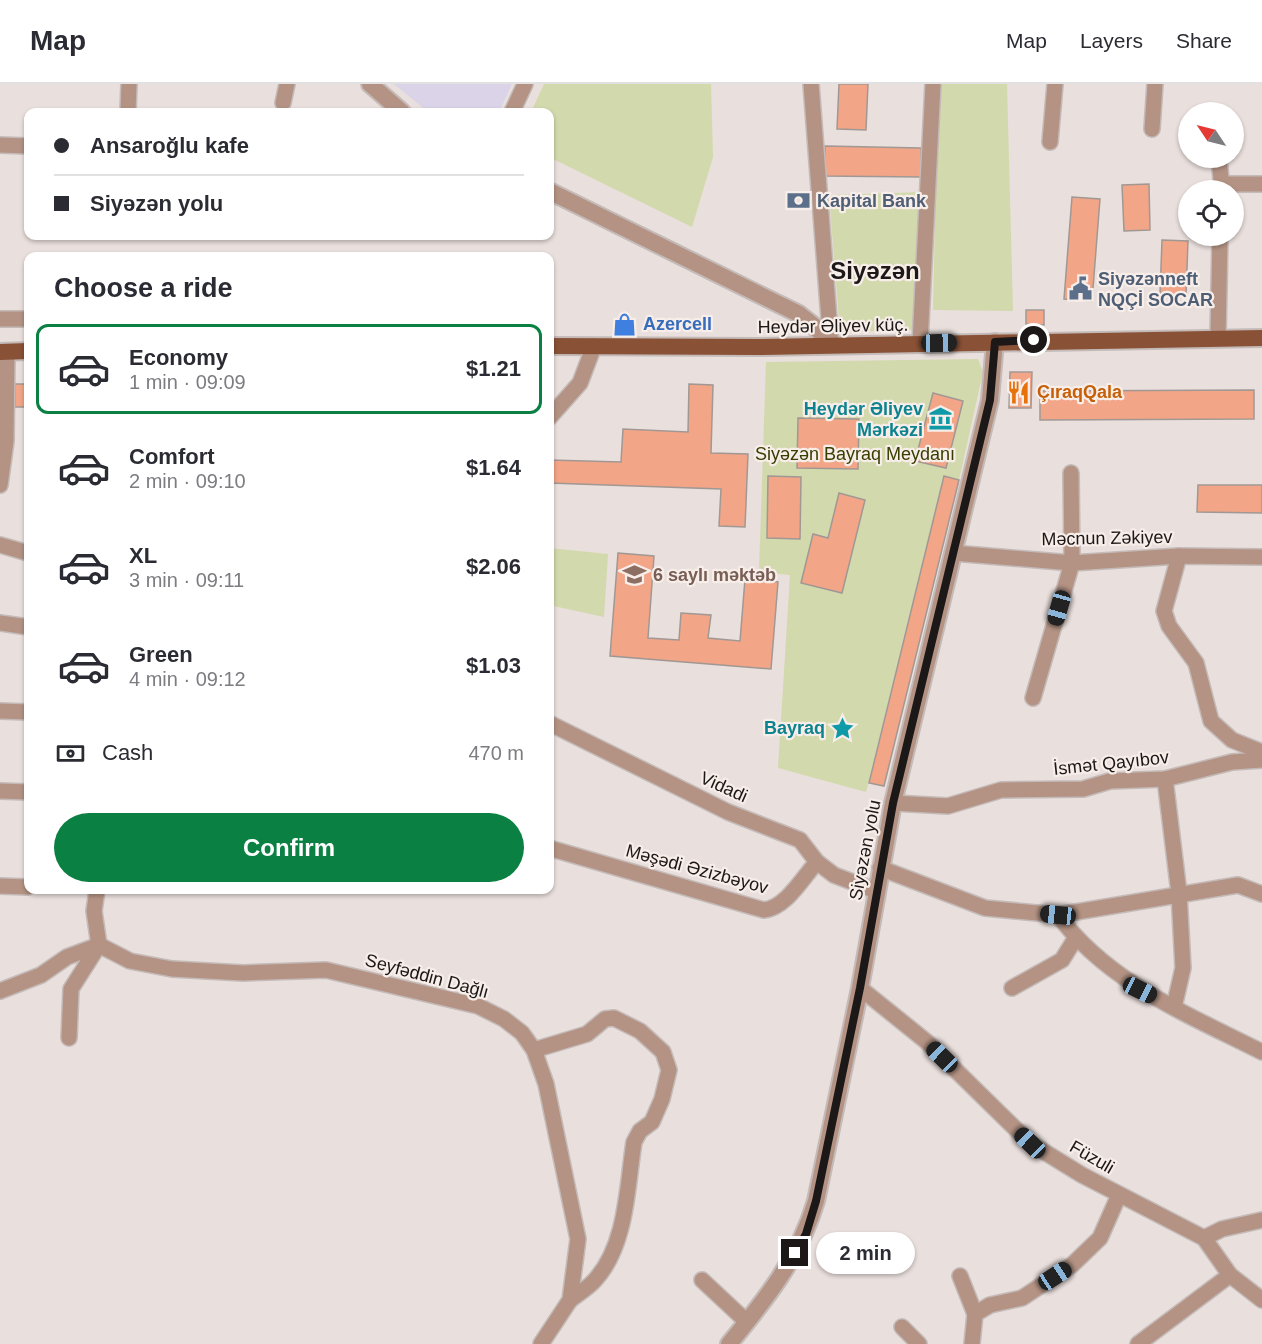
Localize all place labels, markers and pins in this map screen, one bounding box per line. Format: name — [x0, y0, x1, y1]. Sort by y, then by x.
bank icon: Kapital Bank — [786, 188, 812, 214]
place label: Kapital Bank — [817, 191, 927, 211]
place label: Siyəzənneft NQÇİ SOCAR — [1098, 269, 1213, 310]
public building icon: Siyəzənneft NQÇİ SOCAR — [1067, 276, 1093, 302]
shop icon: Azercell — [612, 311, 638, 337]
place label: Azercell — [643, 314, 712, 334]
restaurant icon: ÇıraqQala — [1006, 379, 1032, 405]
place label: ÇıraqQala — [1037, 382, 1123, 402]
place label: Heydər Əliyev Mərkəzi — [804, 399, 923, 440]
museum icon: Heydər Əliyev Mərkəzi — [928, 406, 954, 432]
school or university icon: 6 saylı məktəb — [622, 562, 648, 588]
place label: 6 saylı məktəb — [653, 565, 776, 585]
place icon: Bayraq — [830, 715, 856, 741]
place label: Bayraq — [764, 718, 825, 738]

